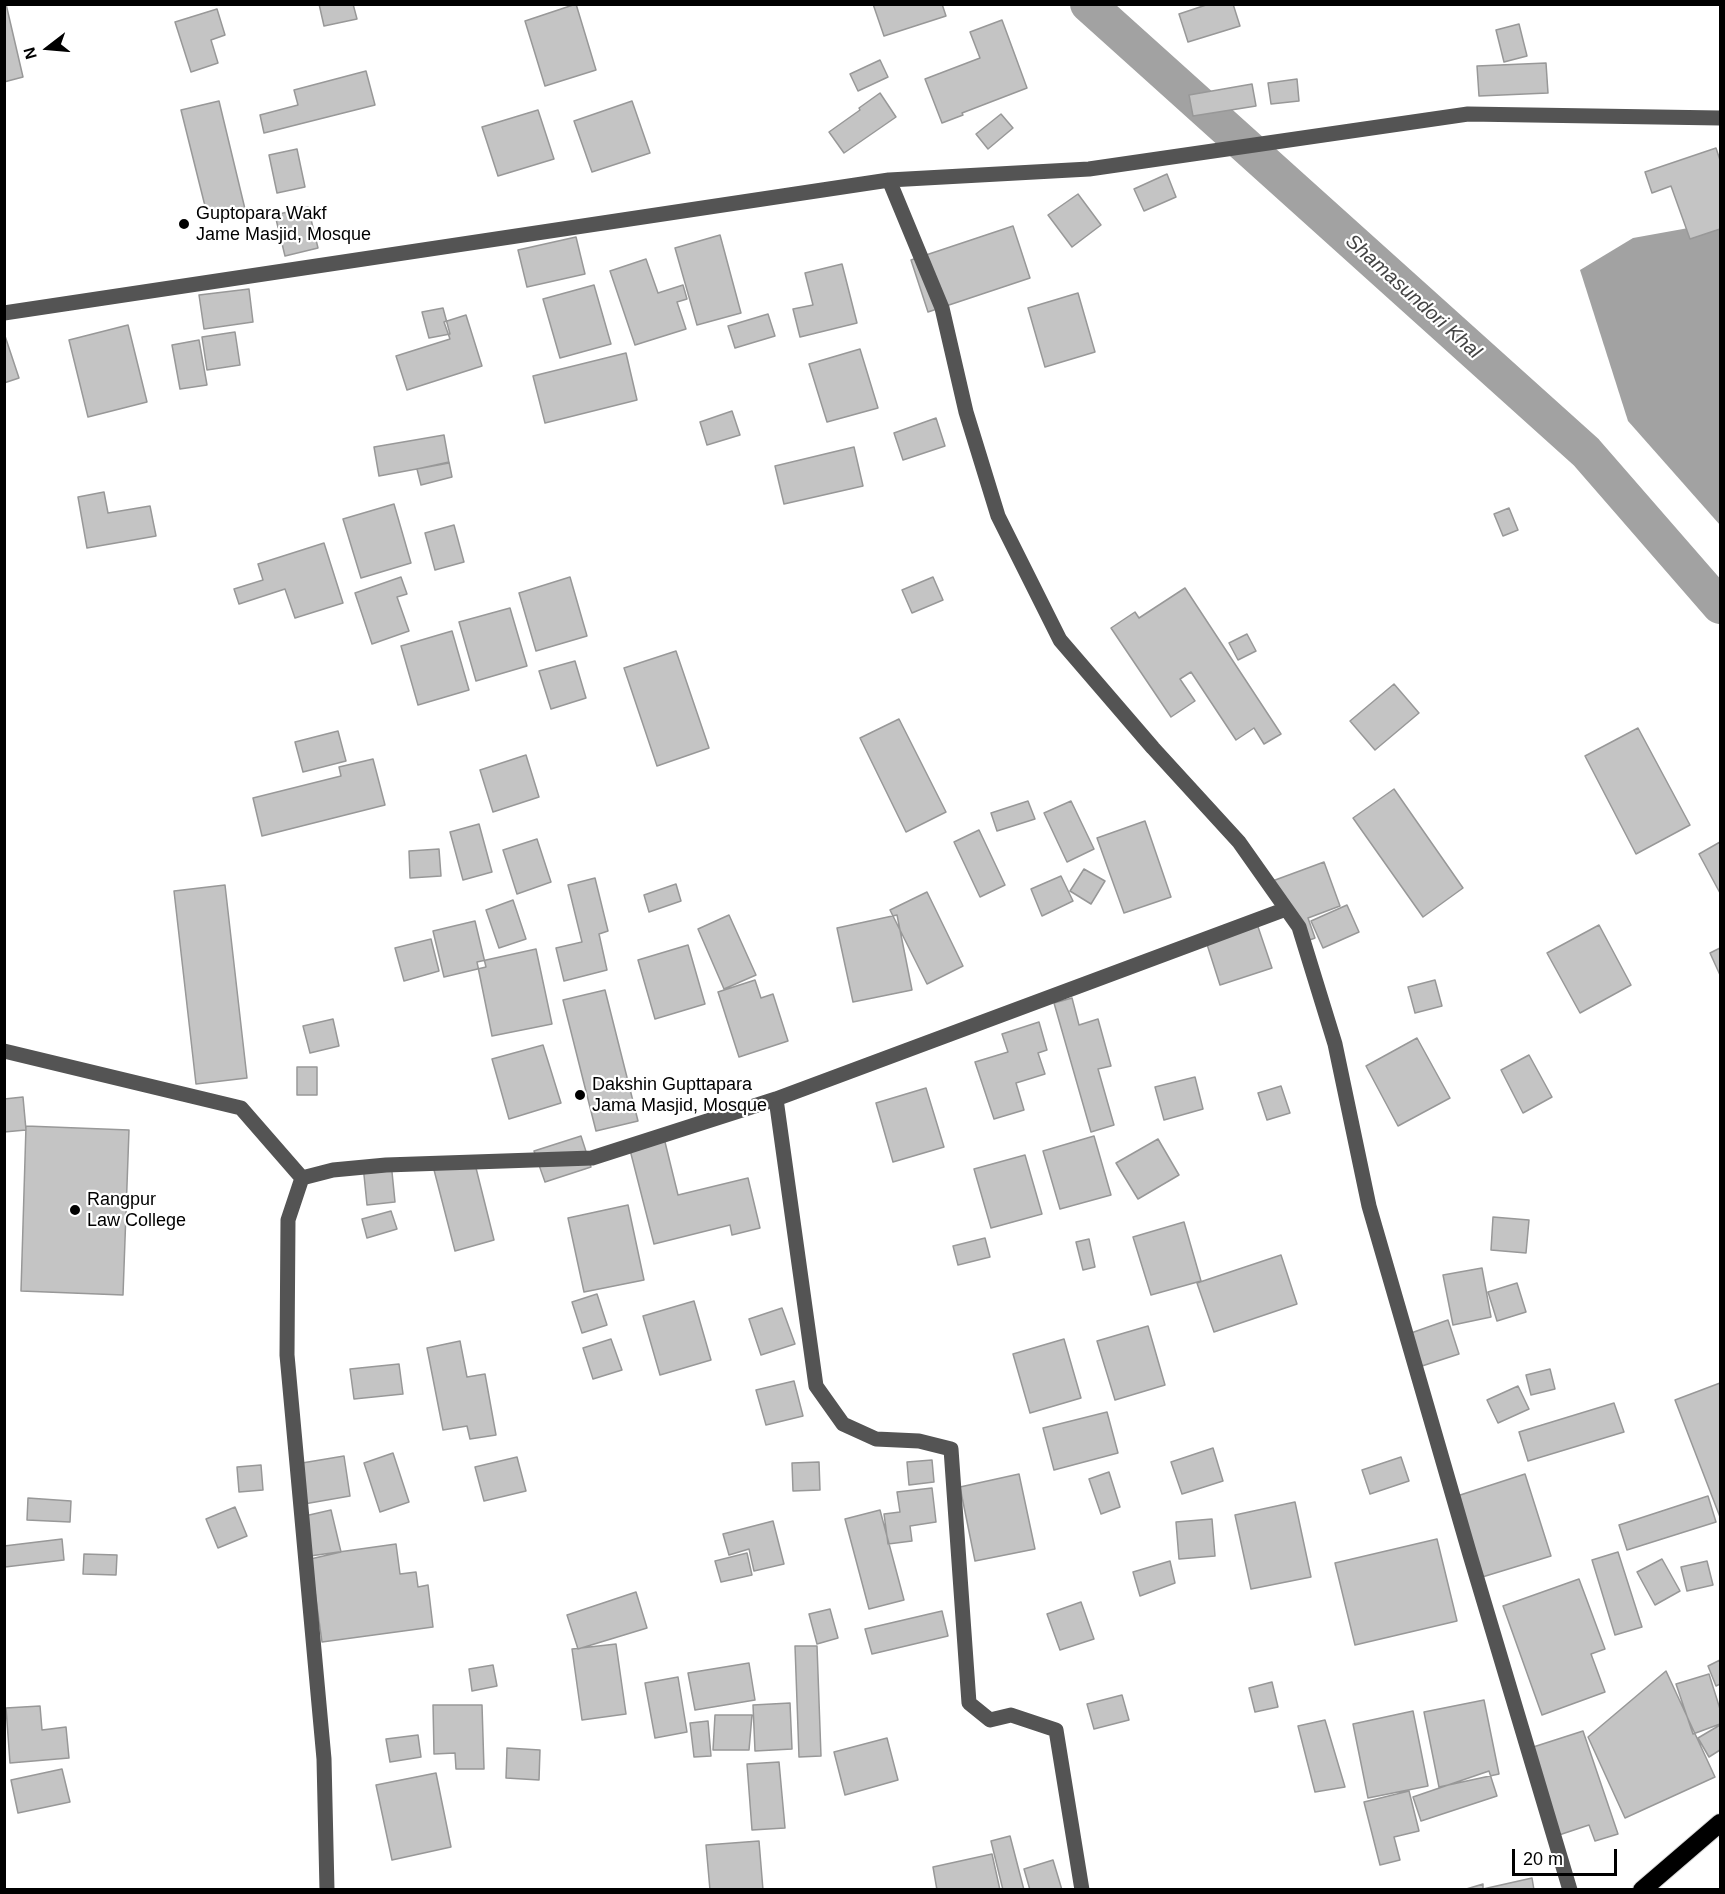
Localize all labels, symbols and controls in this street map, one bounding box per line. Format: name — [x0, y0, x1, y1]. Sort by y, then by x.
north arrow — [18, 18, 78, 78]
text: N — [20, 45, 40, 61]
place label: Guptopara Wakf Jame Masjid, Mosque — [196, 203, 371, 246]
marker: Guptopara Wakf Jame Masjid, Mosque — [177, 217, 191, 231]
water label: Shamasundori Khal — [1340, 230, 1486, 364]
place label: Dakshin Gupttapara Jama Masjid, Mosque — [592, 1074, 767, 1116]
marker: Dakshin Gupttapara Jama Masjid, Mosque — [573, 1088, 587, 1102]
place label: Rangpur Law College — [87, 1189, 186, 1232]
marker: Rangpur Law College — [68, 1203, 82, 1217]
scale bar — [1515, 1837, 1620, 1875]
text: 20 m — [1523, 1849, 1563, 1869]

